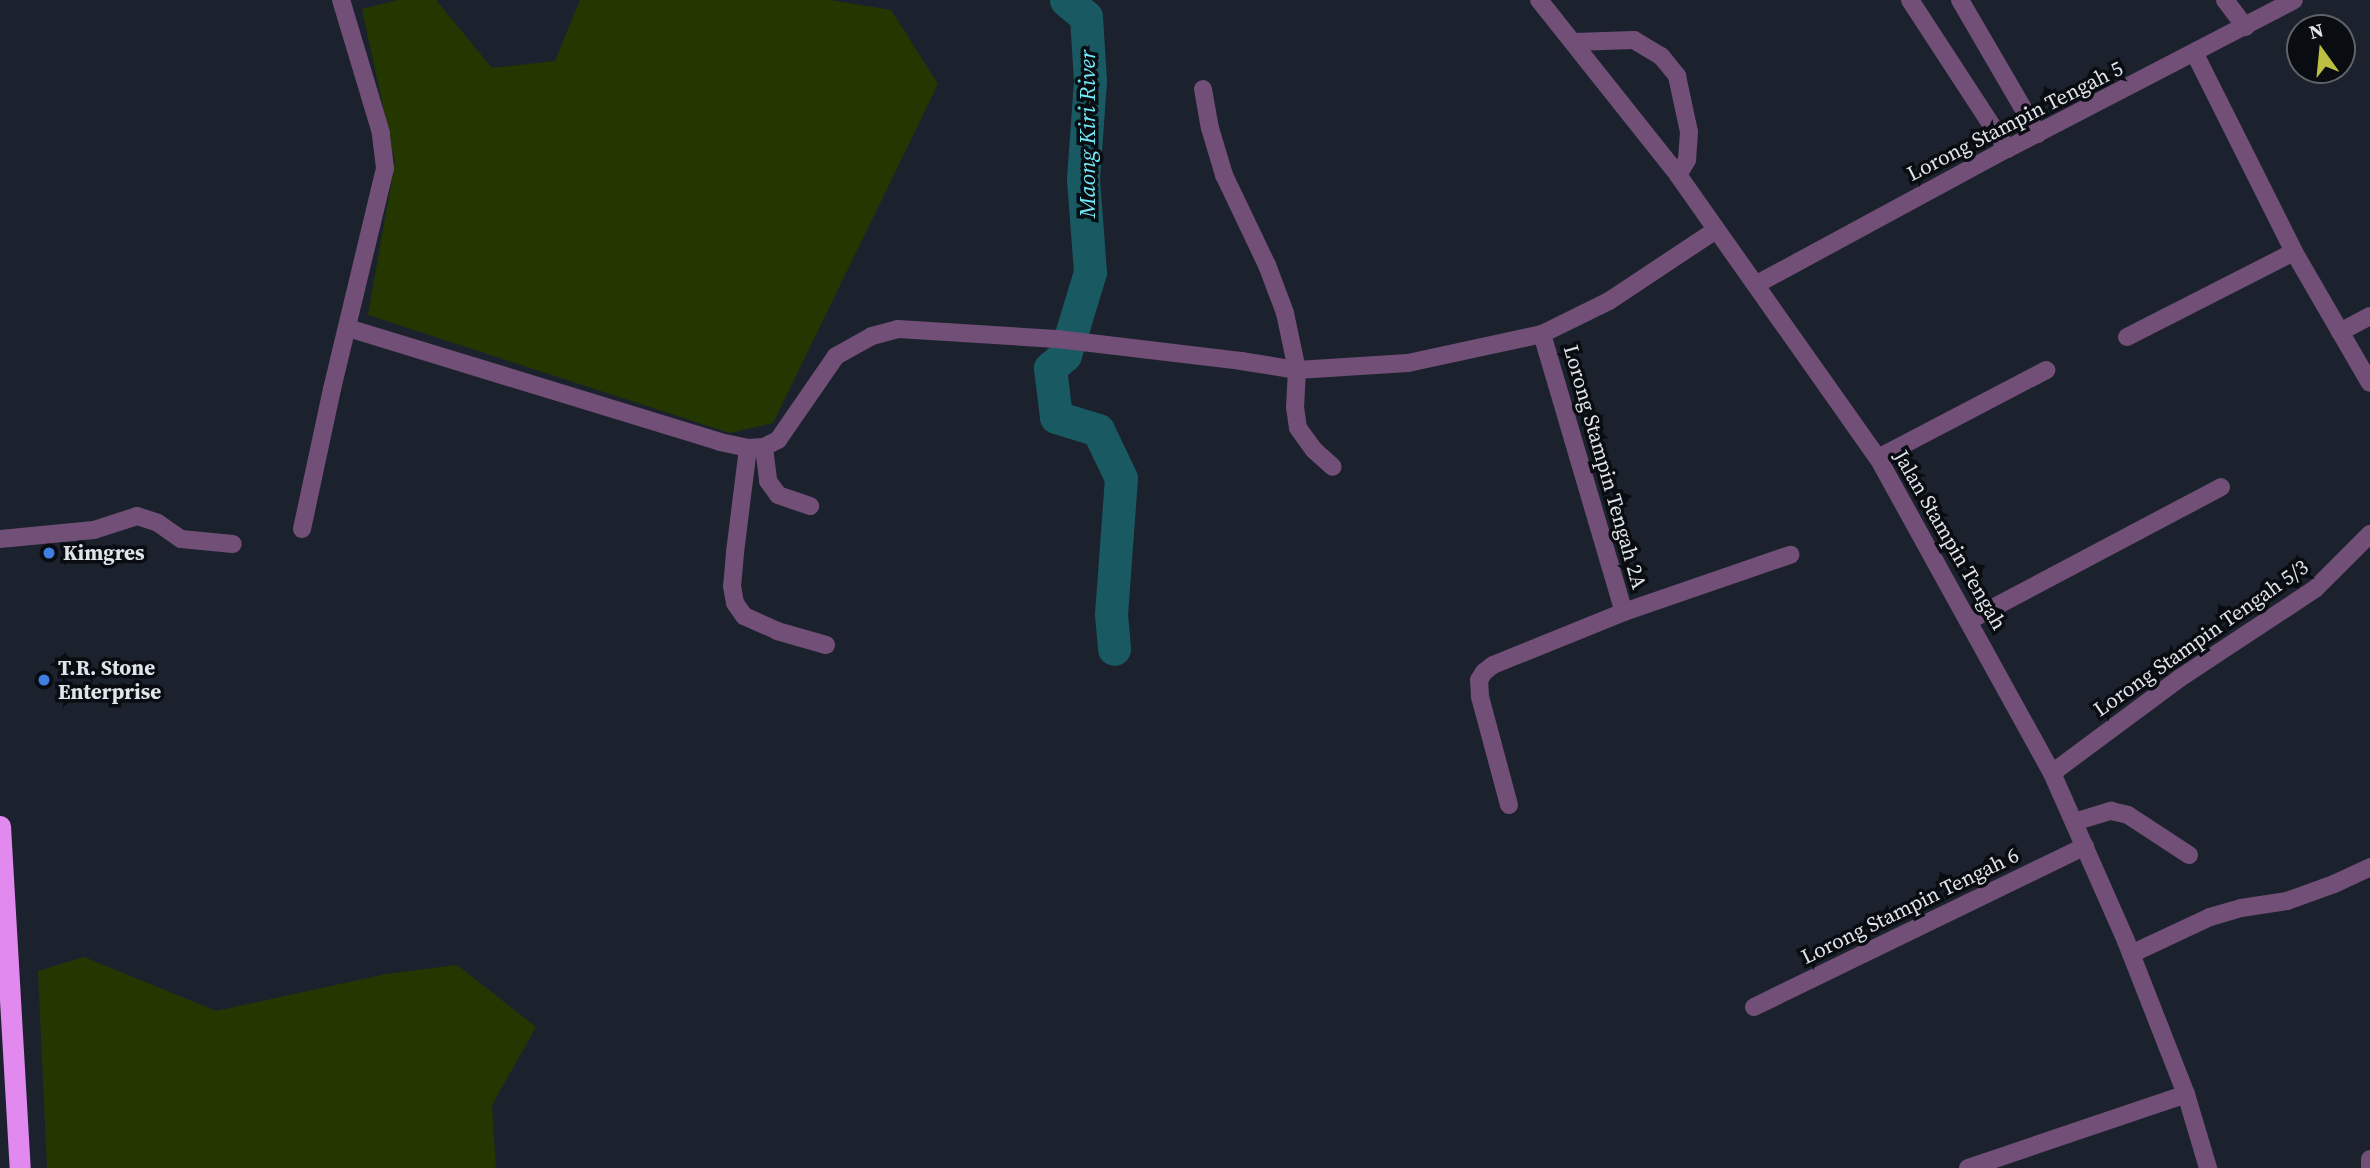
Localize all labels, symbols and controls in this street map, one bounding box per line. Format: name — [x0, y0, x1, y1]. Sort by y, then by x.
north arrow — [2286, 14, 2356, 84]
text: N — [2306, 16, 2326, 45]
water label: Maong Kiri River — [1073, 50, 1101, 218]
street label: Lorong Stampin Tengah 5 — [1903, 55, 2127, 187]
street label: Lorong Stampin Tengah 2A — [1558, 342, 1652, 592]
street label: Jalan Stampin Tengah — [1888, 446, 2012, 634]
place label: Kimgres — [63, 540, 145, 566]
marker: Kimgres — [41, 545, 57, 561]
street label: Lorong Stampin Tengah 5/3 — [2089, 554, 2313, 722]
place label: T.R. Stone Enterprise — [58, 655, 161, 705]
marker: T.R. Stone Enterprise — [36, 672, 52, 688]
street label: Lorong Stampin Tengah 6 — [1797, 842, 2023, 970]

